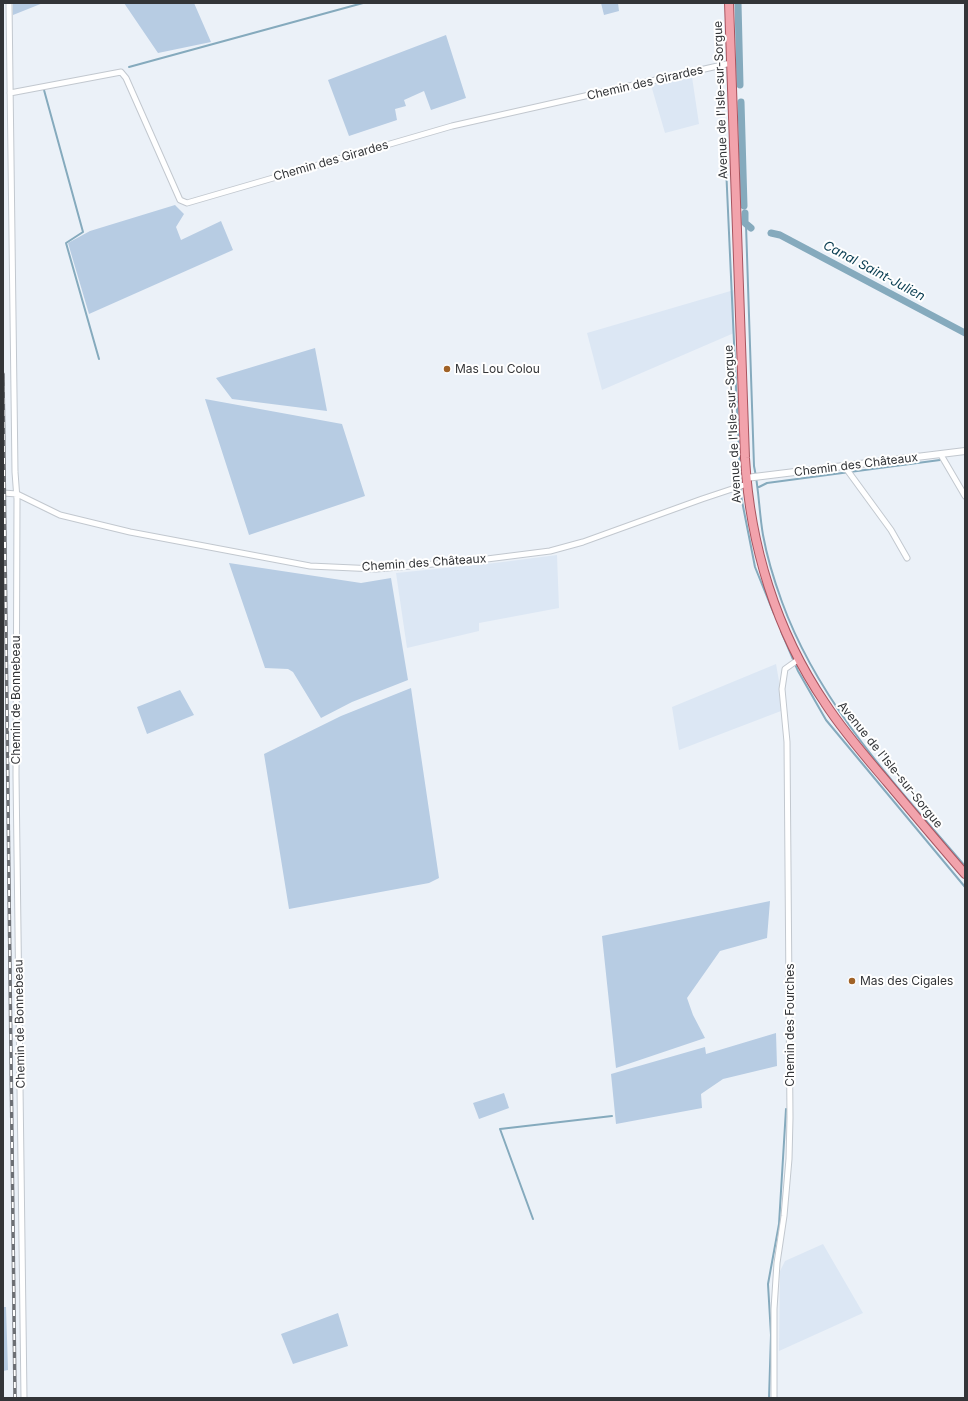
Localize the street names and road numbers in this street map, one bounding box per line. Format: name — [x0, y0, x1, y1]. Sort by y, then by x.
street label: Avenue de l'Isle-sur-Sorgue — [711, 21, 731, 179]
street label: Chemin des Girardes — [585, 63, 705, 103]
street label: Chemin des Girardes — [272, 138, 390, 184]
street label: Avenue de l'Isle-sur-Sorgue — [722, 345, 744, 503]
street label: Chemin des Châteaux — [793, 450, 919, 480]
street label: Chemin des Châteaux — [361, 551, 487, 575]
street label: Chemin de Bonnebeau — [9, 636, 23, 764]
street label: Avenue de l'Isle-sur-Sorgue — [835, 699, 945, 831]
street label: Chemin de Bonnebeau — [12, 959, 28, 1089]
street label: Chemin des Fourches — [783, 963, 797, 1087]

